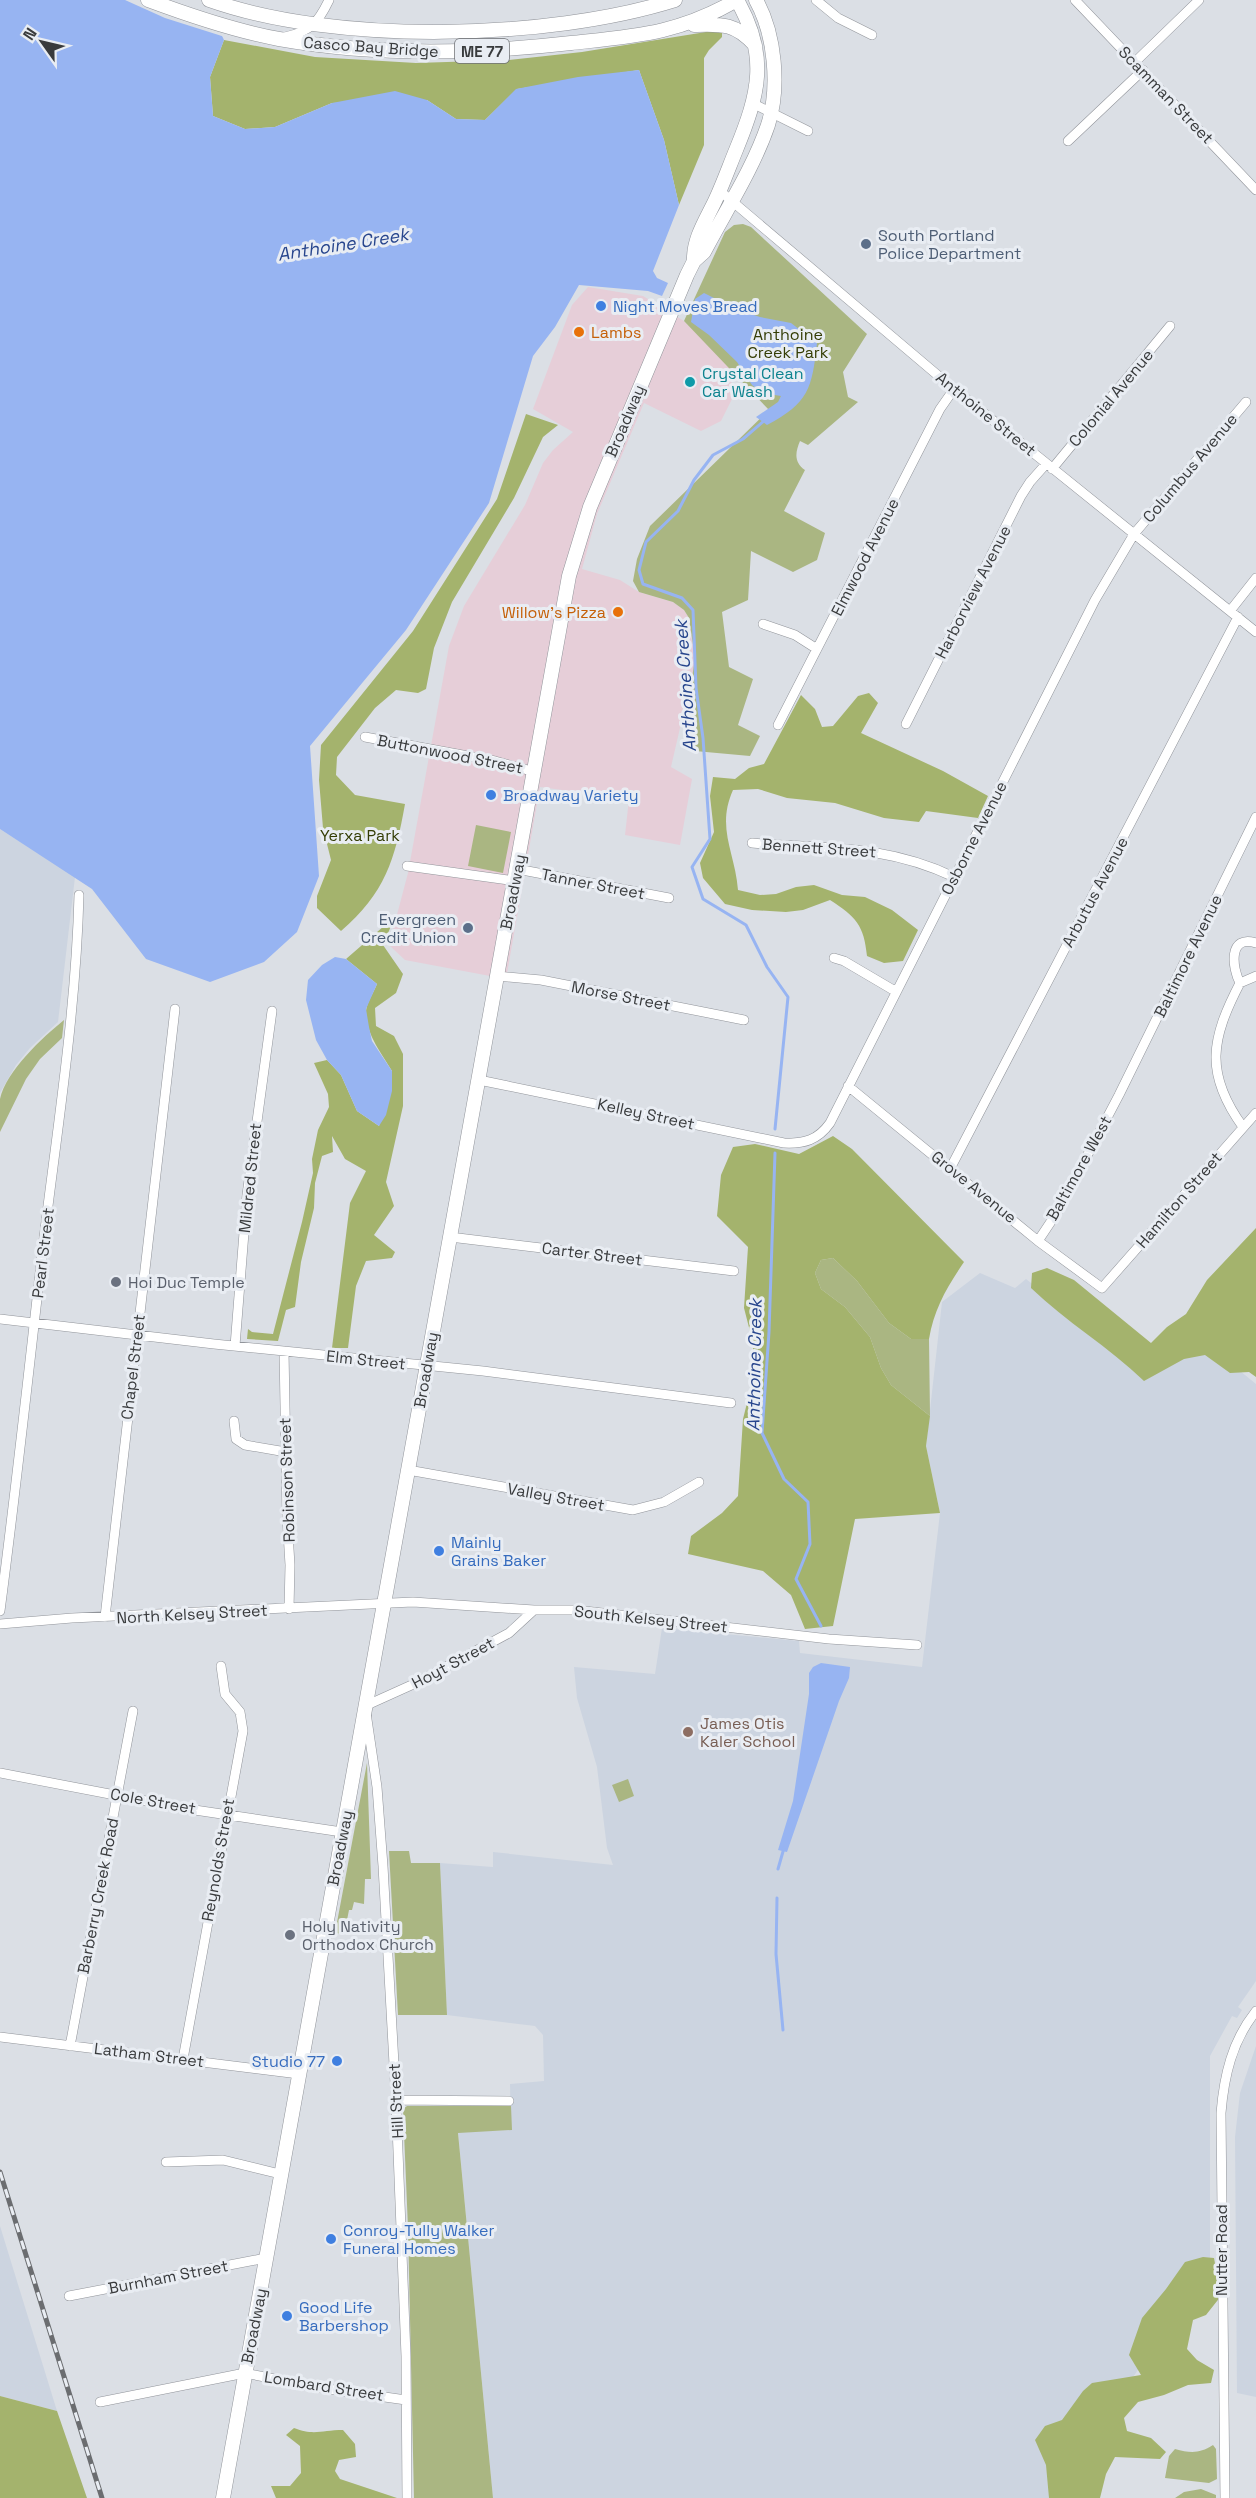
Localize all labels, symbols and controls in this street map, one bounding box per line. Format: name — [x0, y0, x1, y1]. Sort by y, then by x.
north arrow — [12, 12, 72, 72]
text: N — [18, 24, 42, 44]
street label: Casco Bay Bridge — [303, 32, 439, 62]
road number: ME 77 — [455, 39, 509, 63]
street label: Scamman Street — [1114, 42, 1218, 148]
water label: Anthoine Creek — [276, 222, 412, 266]
place label: South Portland Police Department — [878, 225, 1021, 264]
marker: South Portland Police Department — [859, 237, 873, 251]
place label: Night Moves Bread — [613, 296, 758, 317]
marker: Night Moves Bread — [594, 299, 608, 313]
place label: Lambs — [591, 322, 641, 343]
park label: Anthoine Creek Park — [748, 324, 829, 363]
marker: Lambs — [572, 325, 586, 339]
street label: Colonial Avenue — [1064, 345, 1158, 451]
place label: Crystal Clean Car Wash — [702, 363, 804, 402]
street label: Anthoine Street — [932, 367, 1040, 461]
marker: Crystal Clean Car Wash — [683, 375, 697, 389]
street label: Broadway — [600, 381, 650, 461]
street label: Columbus Avenue — [1138, 409, 1242, 527]
street label: Elmwood Avenue — [826, 494, 904, 620]
street label: Harborview Avenue — [930, 522, 1016, 662]
place label: Willow's Pizza — [502, 602, 606, 623]
marker: Willow's Pizza — [611, 605, 625, 619]
water label: Anthoine Creek — [669, 617, 701, 753]
street label: Buttonwood Street — [375, 730, 525, 778]
street label: Osborne Avenue — [936, 778, 1012, 898]
place label: Broadway Variety — [503, 785, 639, 806]
marker: Broadway Variety — [484, 788, 498, 802]
park label: Yerxa Park — [320, 825, 400, 846]
street label: Arbutus Avenue — [1057, 833, 1133, 951]
street label: Bennett Street — [761, 834, 877, 862]
street label: Broadway — [495, 852, 531, 932]
street label: Tanner Street — [539, 864, 647, 904]
street label: Baltimore Avenue — [1149, 891, 1227, 1021]
place label: Evergreen Credit Union — [361, 909, 456, 948]
marker: Evergreen Credit Union — [461, 921, 475, 935]
street label: Morse Street — [570, 976, 672, 1016]
street label: Kelley Street — [595, 1093, 697, 1135]
street label: Baltimore West — [1042, 1112, 1116, 1224]
street label: Mildred Street — [234, 1122, 266, 1234]
street label: Grove Avenue — [927, 1146, 1021, 1228]
street label: Hamilton Street — [1131, 1147, 1227, 1253]
street label: Pearl Street — [27, 1207, 59, 1299]
street label: Carter Street — [541, 1237, 643, 1271]
place label: Hoi Duc Temple — [128, 1272, 245, 1293]
marker: Hoi Duc Temple — [109, 1275, 123, 1289]
water label: Anthoine Creek — [741, 1296, 767, 1431]
street label: Chapel Street — [116, 1313, 150, 1421]
street label: Broadway — [409, 1330, 443, 1410]
street label: Elm Street — [325, 1345, 407, 1375]
street label: Robinson Street — [274, 1417, 300, 1543]
street label: Valley Street — [506, 1478, 606, 1516]
place label: Mainly Grains Baker — [451, 1532, 546, 1571]
marker: Mainly Grains Baker — [432, 1544, 446, 1558]
street label: North Kelsey Street — [116, 1600, 268, 1628]
street label: South Kelsey Street — [573, 1600, 729, 1638]
street label: Hoyt Street — [408, 1632, 498, 1694]
place label: James Otis Kaler School — [700, 1713, 795, 1752]
marker: James Otis Kaler School — [681, 1725, 695, 1739]
street label: Cole Street — [109, 1783, 197, 1819]
street label: Reynolds Street — [197, 1797, 239, 1923]
street label: Broadway — [322, 1808, 358, 1888]
street label: Barberry Creek Road — [73, 1816, 123, 1976]
place label: Holy Nativity Orthodox Church — [302, 1916, 434, 1955]
marker: Holy Nativity Orthodox Church — [283, 1928, 297, 1942]
street label: Latham Street — [93, 2038, 205, 2072]
place label: Studio 77 — [252, 2051, 325, 2072]
marker: Studio 77 — [330, 2054, 344, 2068]
street label: Hill Street — [384, 2063, 408, 2139]
street label: Nutter Road — [1211, 2204, 1232, 2296]
place label: Conroy-Tully Walker Funeral Homes — [343, 2220, 495, 2259]
marker: Conroy-Tully Walker Funeral Homes — [324, 2232, 338, 2246]
street label: Burnham Street — [106, 2255, 230, 2299]
street label: Broadway — [236, 2286, 272, 2366]
place label: Good Life Barbershop — [299, 2297, 389, 2336]
marker: Good Life Barbershop — [280, 2309, 294, 2323]
street label: Lombard Street — [263, 2366, 385, 2406]

